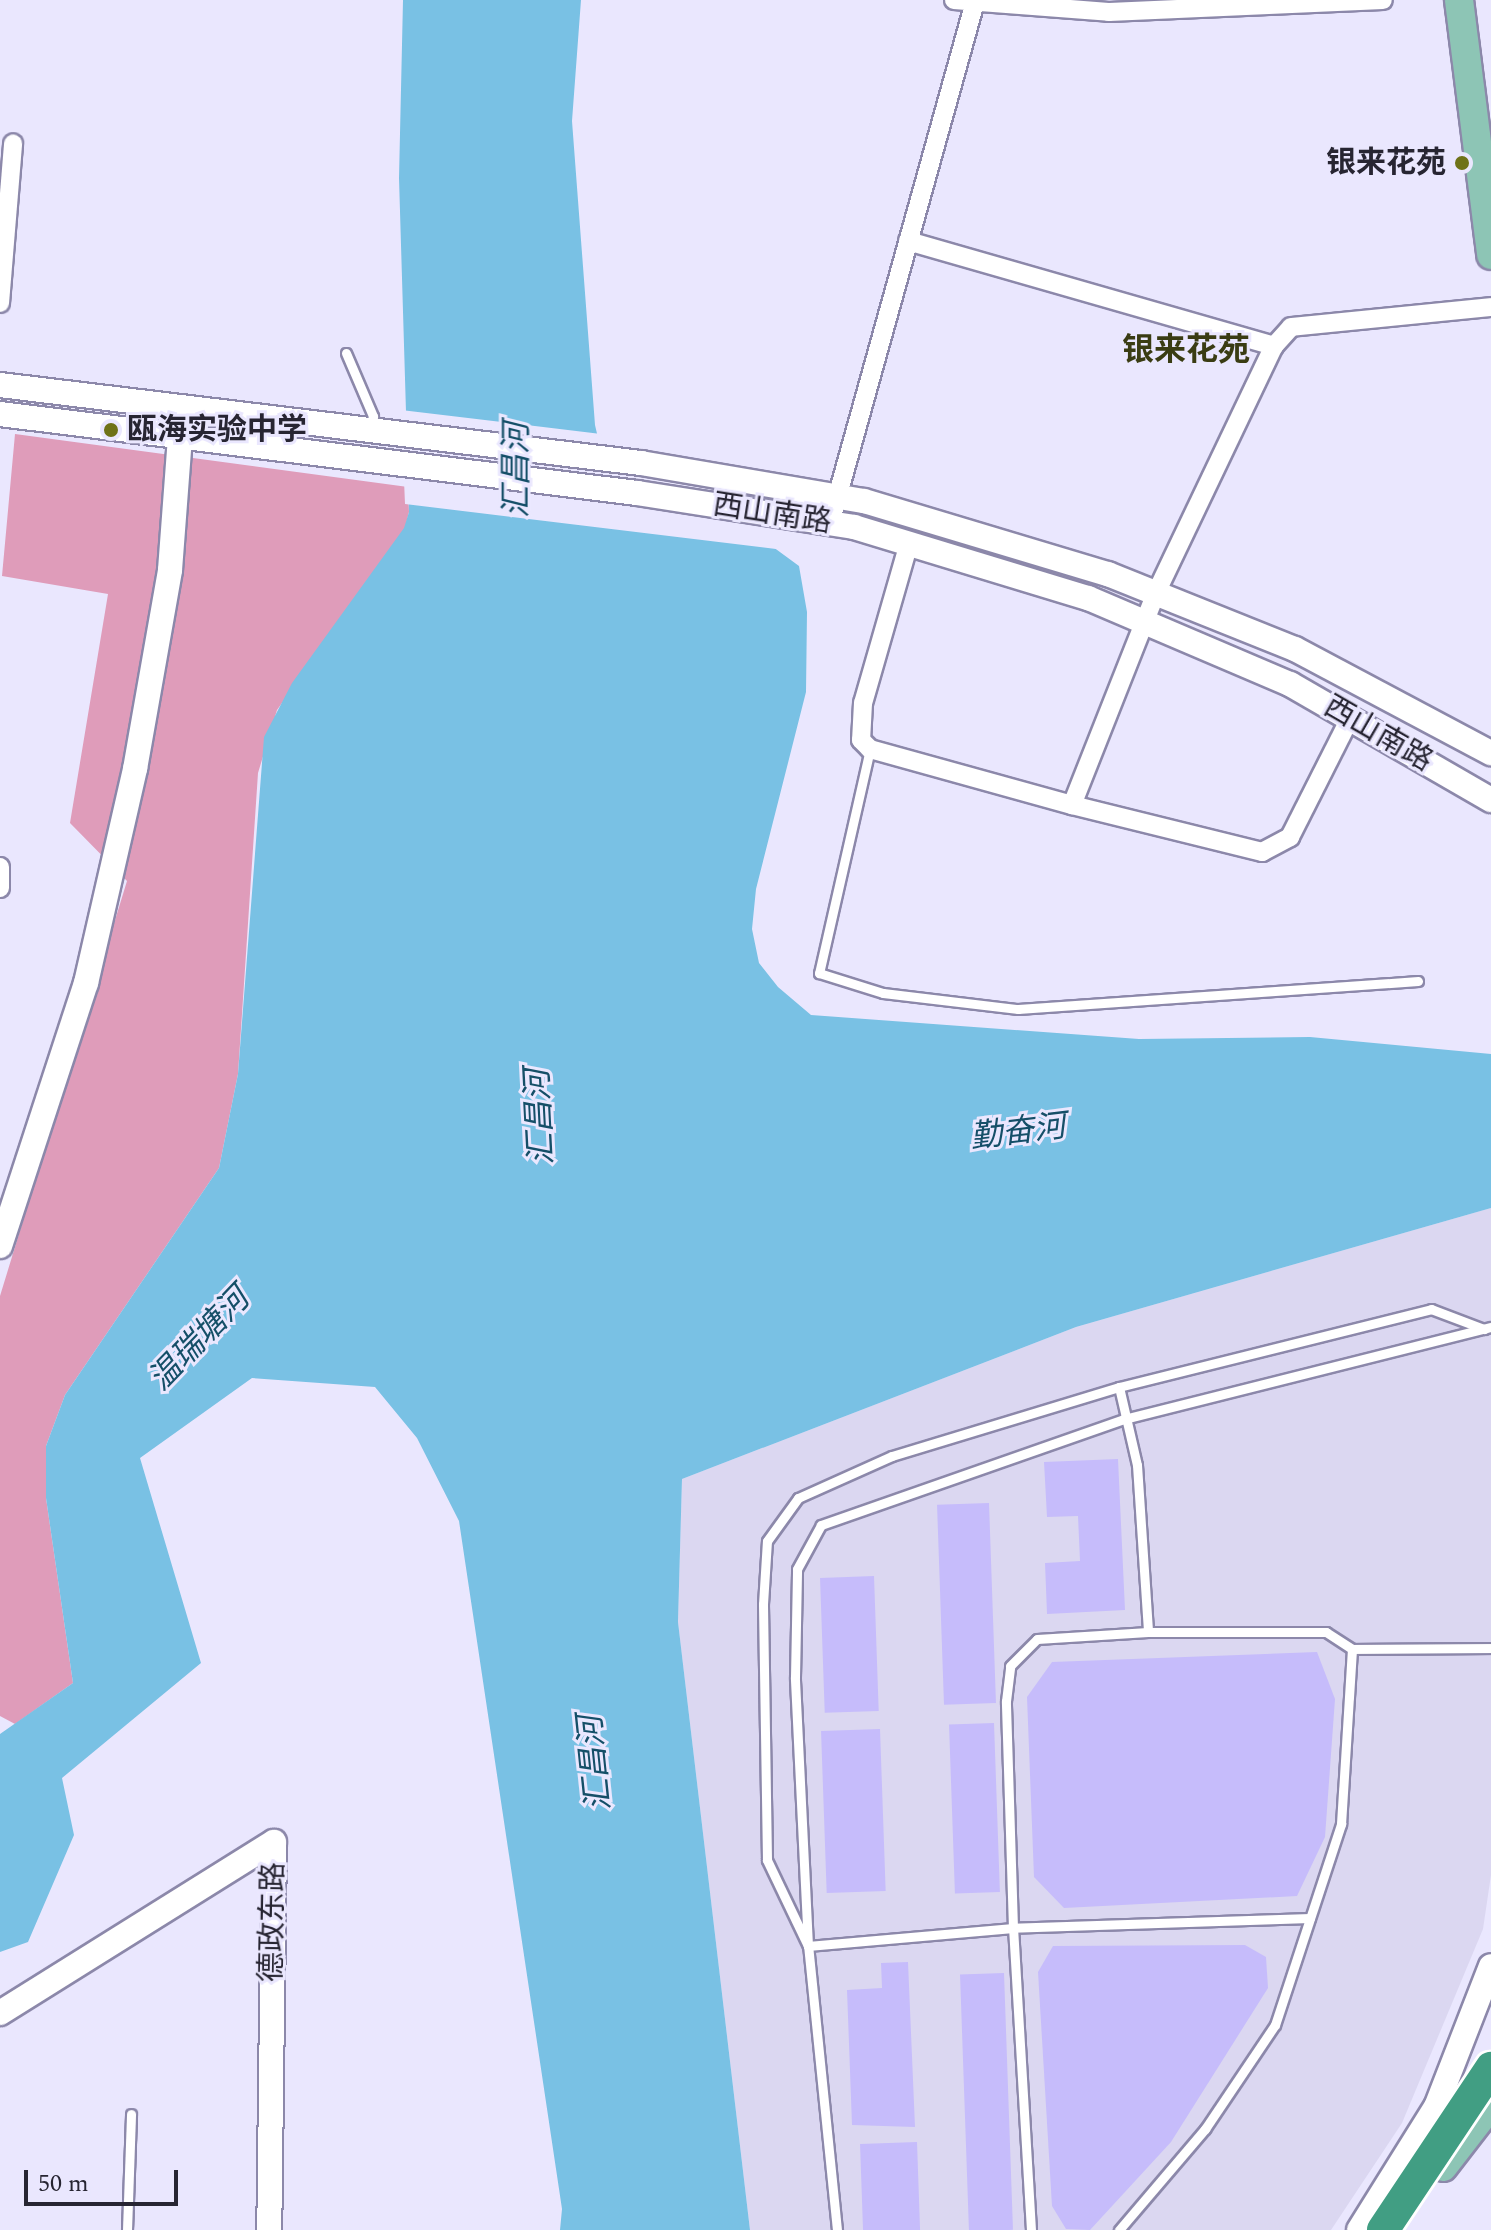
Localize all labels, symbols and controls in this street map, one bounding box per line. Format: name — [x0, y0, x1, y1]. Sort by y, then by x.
place label: 银来花苑 — [1326, 145, 1446, 181]
marker: 银来花苑 — [1453, 154, 1471, 172]
district label: 银来花苑 — [1122, 332, 1250, 370]
place label: 瓯海实验中学 — [127, 412, 307, 448]
marker: 瓯海实验中学 — [102, 421, 120, 439]
water label: 汇昌河 — [499, 422, 537, 518]
street label: 西山南路 — [710, 487, 834, 541]
street label: 西山南路 — [1317, 688, 1439, 780]
water label: 汇昌河 — [519, 1068, 563, 1166]
water label: 勤奋河 — [968, 1108, 1068, 1158]
water label: 温瑞塘河 — [142, 1281, 258, 1399]
water label: 汇昌河 — [572, 1713, 620, 1813]
street label: 德政东路 — [254, 1862, 292, 1982]
scale bar — [28, 2154, 182, 2204]
text: 50 m — [38, 2166, 89, 2202]

